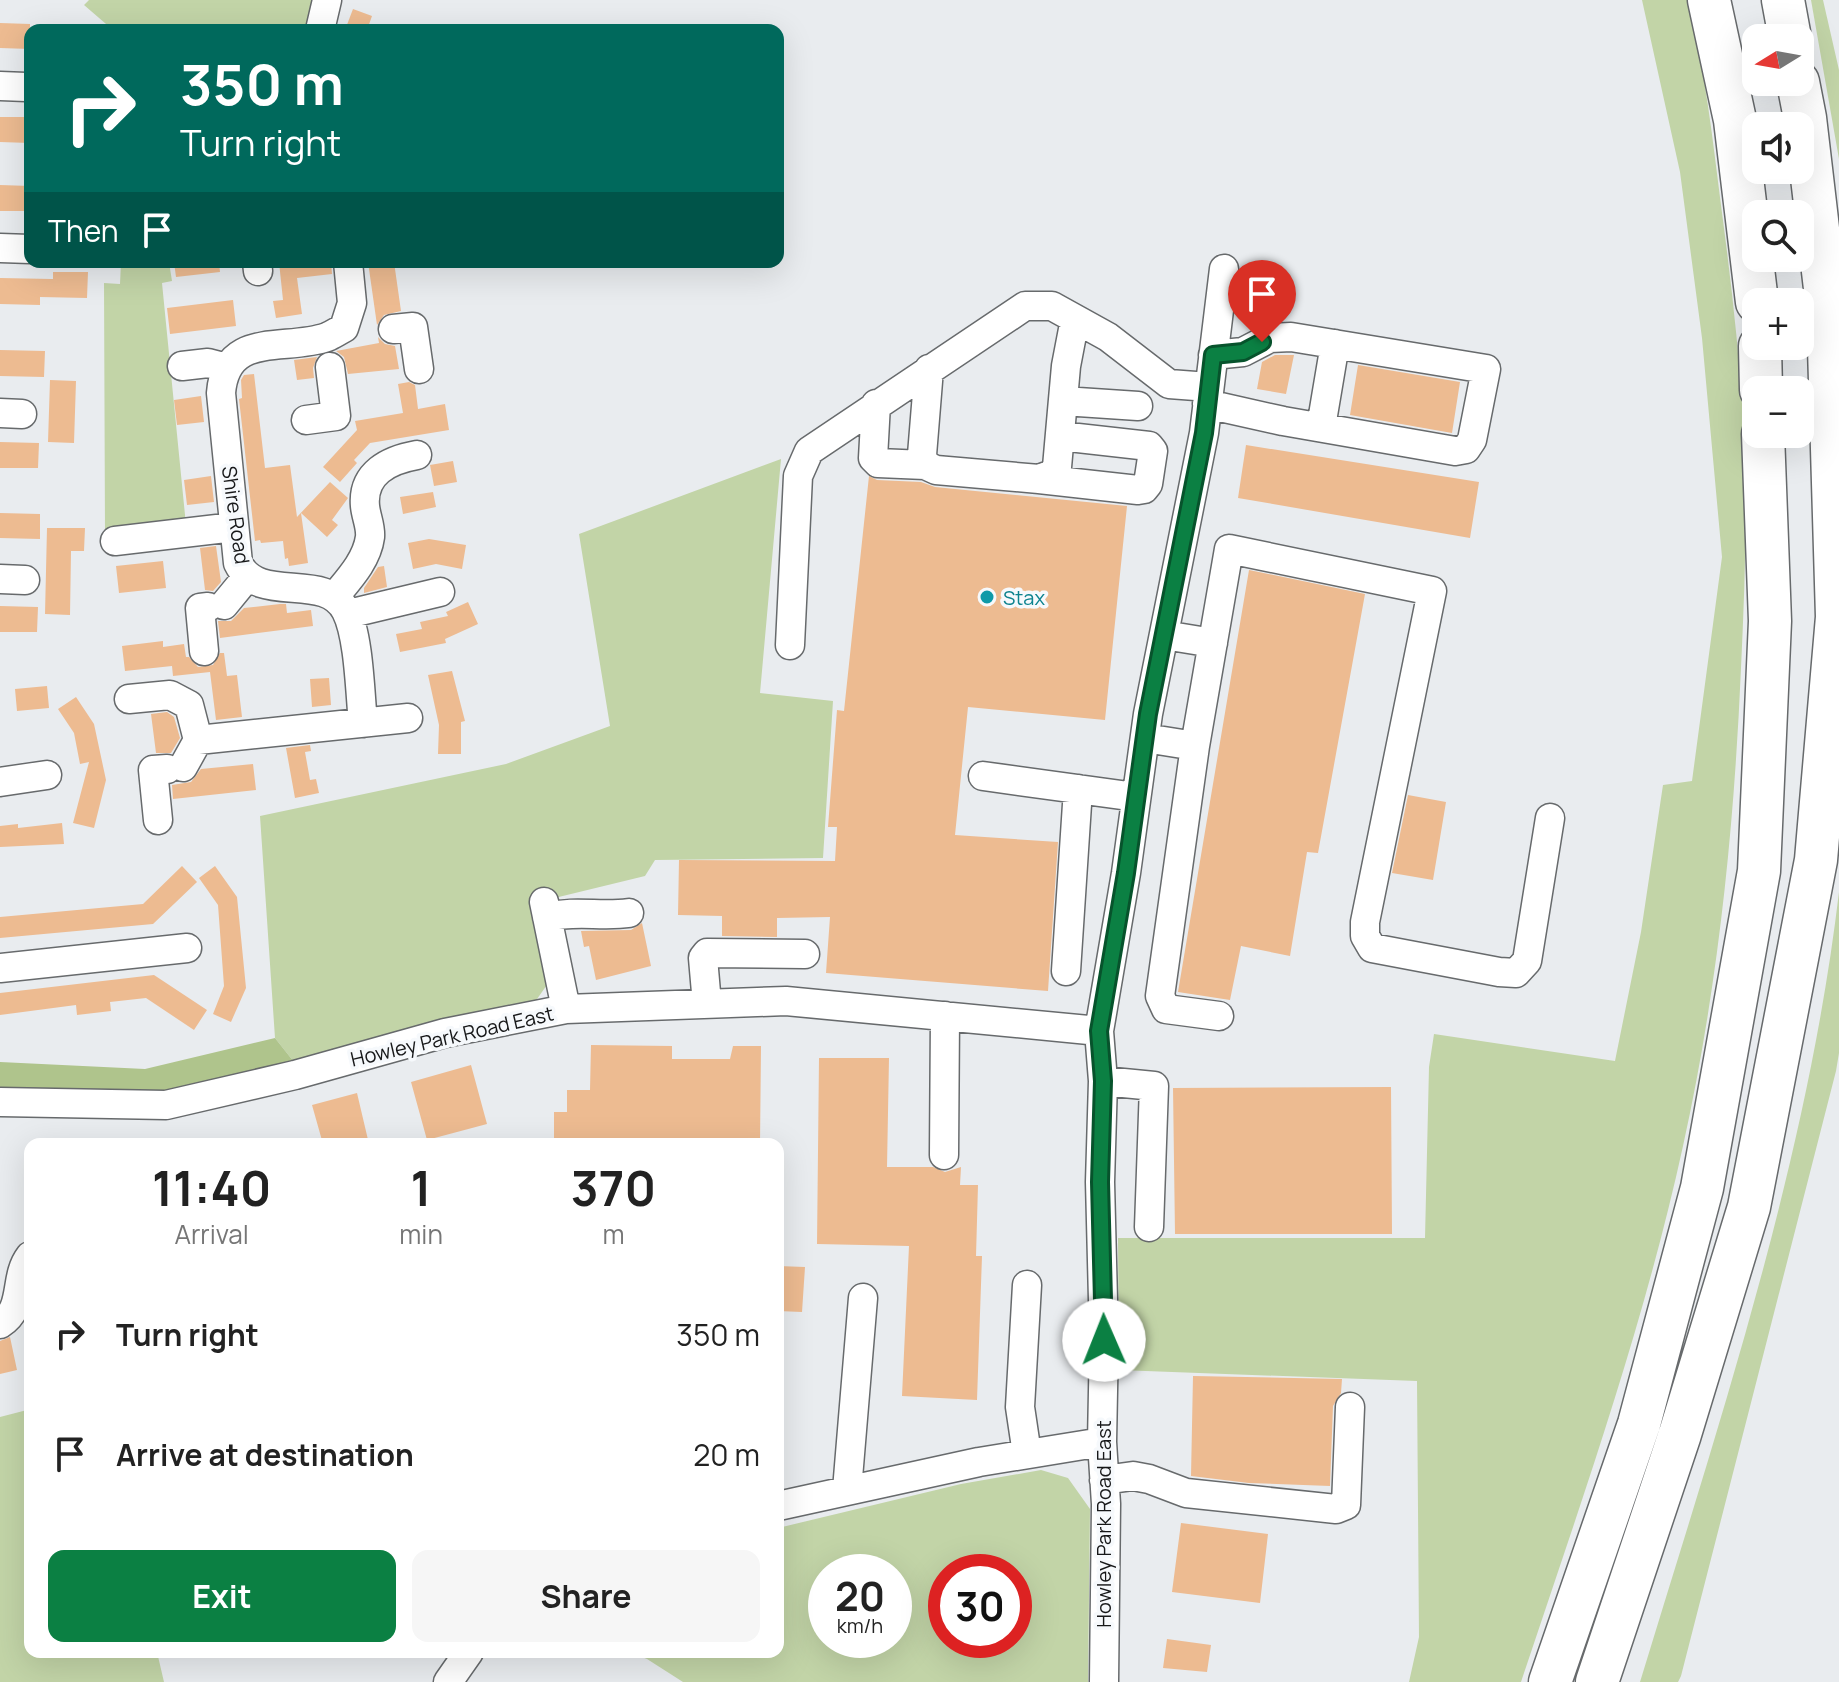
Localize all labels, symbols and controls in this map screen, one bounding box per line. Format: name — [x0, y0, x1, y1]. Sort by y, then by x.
north arrow — [1742, 24, 1814, 96]
map controls — [1742, 24, 1814, 448]
text: 350 m — [180, 45, 344, 122]
icon: right — [48, 56, 152, 160]
button: sound — [1742, 112, 1814, 184]
text: Turn right — [180, 118, 341, 167]
button: search — [1742, 200, 1814, 272]
icon: arrive — [135, 208, 179, 252]
text: Then — [48, 210, 119, 251]
pin — [1228, 260, 1296, 342]
icon: arrive — [1240, 272, 1284, 316]
button: + — [1742, 288, 1814, 360]
button: − — [1742, 376, 1814, 448]
street label: Shire Road — [216, 464, 256, 566]
place label: Stax — [1003, 584, 1045, 611]
marker: Stax — [978, 588, 996, 606]
street label: Howley Park Road East — [348, 1000, 556, 1072]
text: 11:40 — [152, 1155, 271, 1220]
text: 1 — [411, 1155, 432, 1220]
text: 370 — [571, 1155, 656, 1220]
text: Arrival — [175, 1216, 249, 1252]
text: min — [399, 1216, 443, 1252]
text: m — [602, 1216, 624, 1252]
position arrow — [1062, 1298, 1146, 1382]
icon: right — [48, 1312, 92, 1356]
text: Turn right — [116, 1314, 259, 1355]
text: 350 m — [676, 1314, 760, 1355]
street label: Howley Park Road East — [1090, 1420, 1117, 1628]
icon: arrive — [48, 1432, 92, 1476]
text: Arrive at destination — [116, 1434, 414, 1475]
text: 20 m — [693, 1434, 760, 1475]
button: Exit — [48, 1550, 396, 1642]
button: Share — [412, 1550, 760, 1642]
speed limit sign: 30 — [928, 1554, 1032, 1658]
text: 20 — [835, 1568, 885, 1623]
text: km/h — [837, 1612, 883, 1639]

